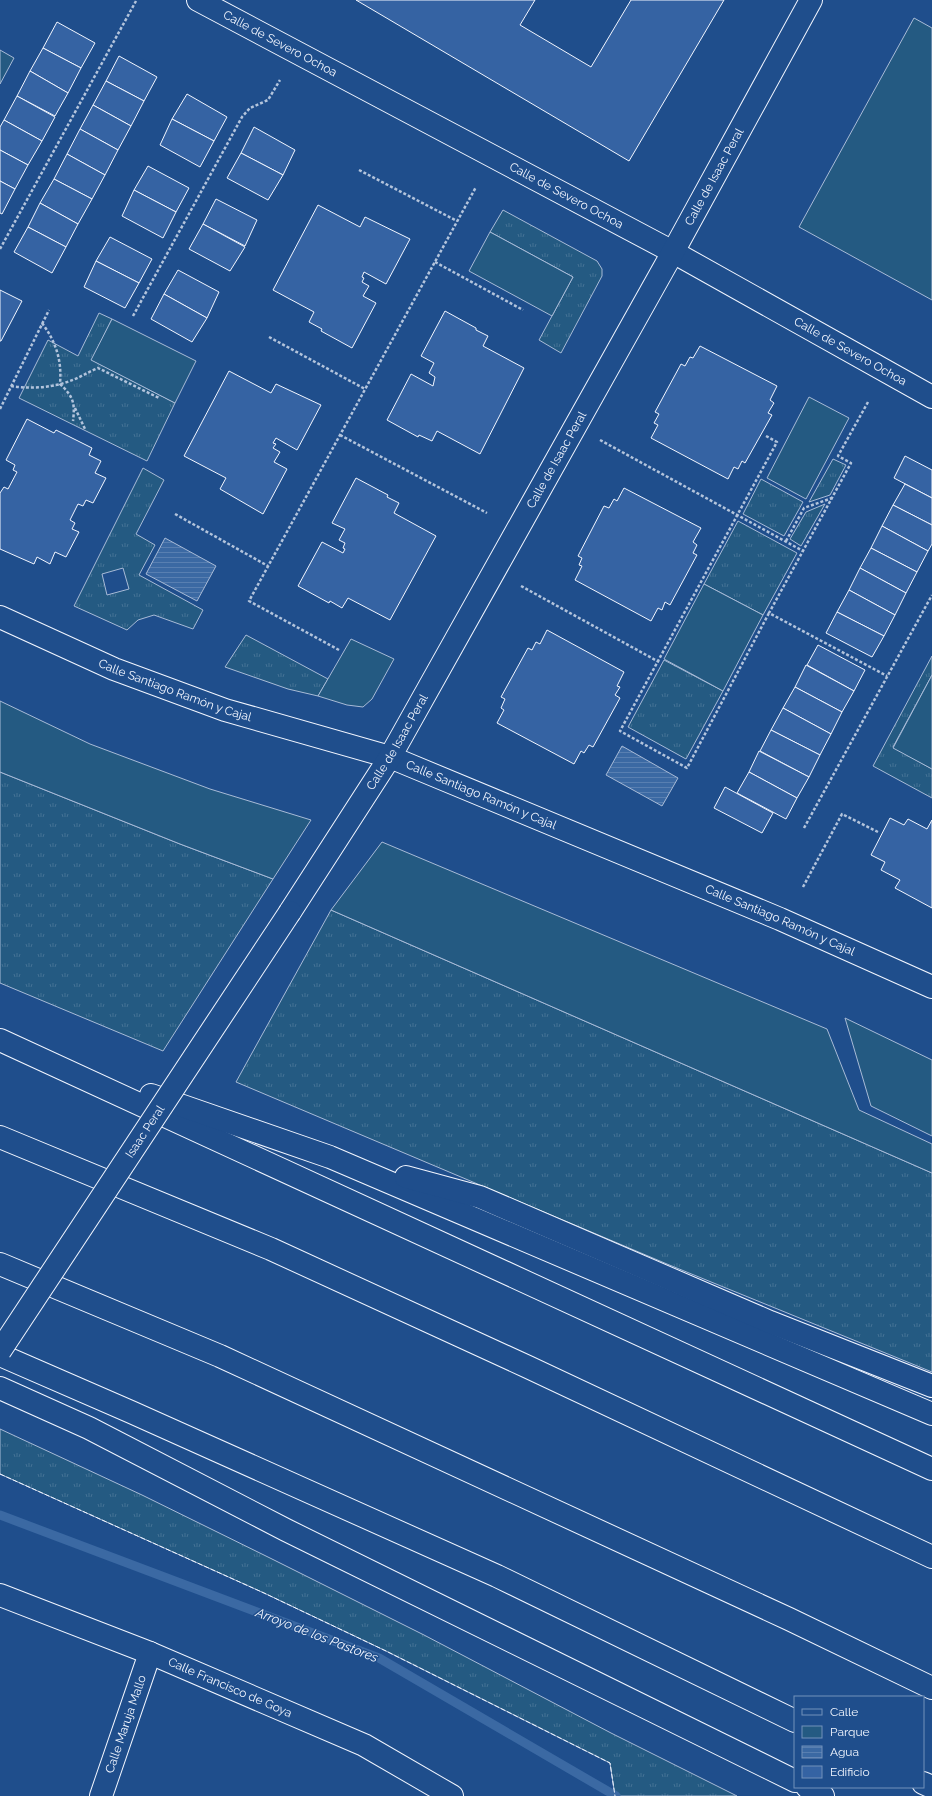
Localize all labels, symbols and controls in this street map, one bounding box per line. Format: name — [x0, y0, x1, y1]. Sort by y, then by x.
street label: Calle de Severo Ochoa — [221, 8, 340, 80]
street label: Calle de Isaac Peral — [682, 125, 747, 228]
street label: Calle de Severo Ochoa — [507, 159, 626, 231]
street label: Calle de Severo Ochoa — [792, 314, 909, 388]
street label: Calle de Isaac Peral — [524, 408, 590, 511]
street label: Calle Santiago Ramón y Cajal — [96, 656, 254, 724]
street label: Calle de Isaac Peral — [364, 691, 431, 793]
street label: Calle Santiago Ramón y Cajal — [404, 757, 559, 833]
street label: Calle Santiago Ramón y Cajal — [703, 882, 858, 959]
street label: Isaac Peral — [123, 1102, 168, 1160]
water label: Arroyo de los Pastores — [253, 1604, 380, 1665]
street label: Calle Francisco de Goya — [166, 1655, 294, 1720]
street label: Calle Maruja Mallo — [102, 1673, 149, 1775]
legend — [794, 1696, 924, 1788]
text: Calle — [830, 1705, 858, 1719]
text: Parque — [830, 1725, 870, 1739]
text: Agua — [830, 1745, 859, 1759]
text: Edificio — [830, 1765, 870, 1779]

